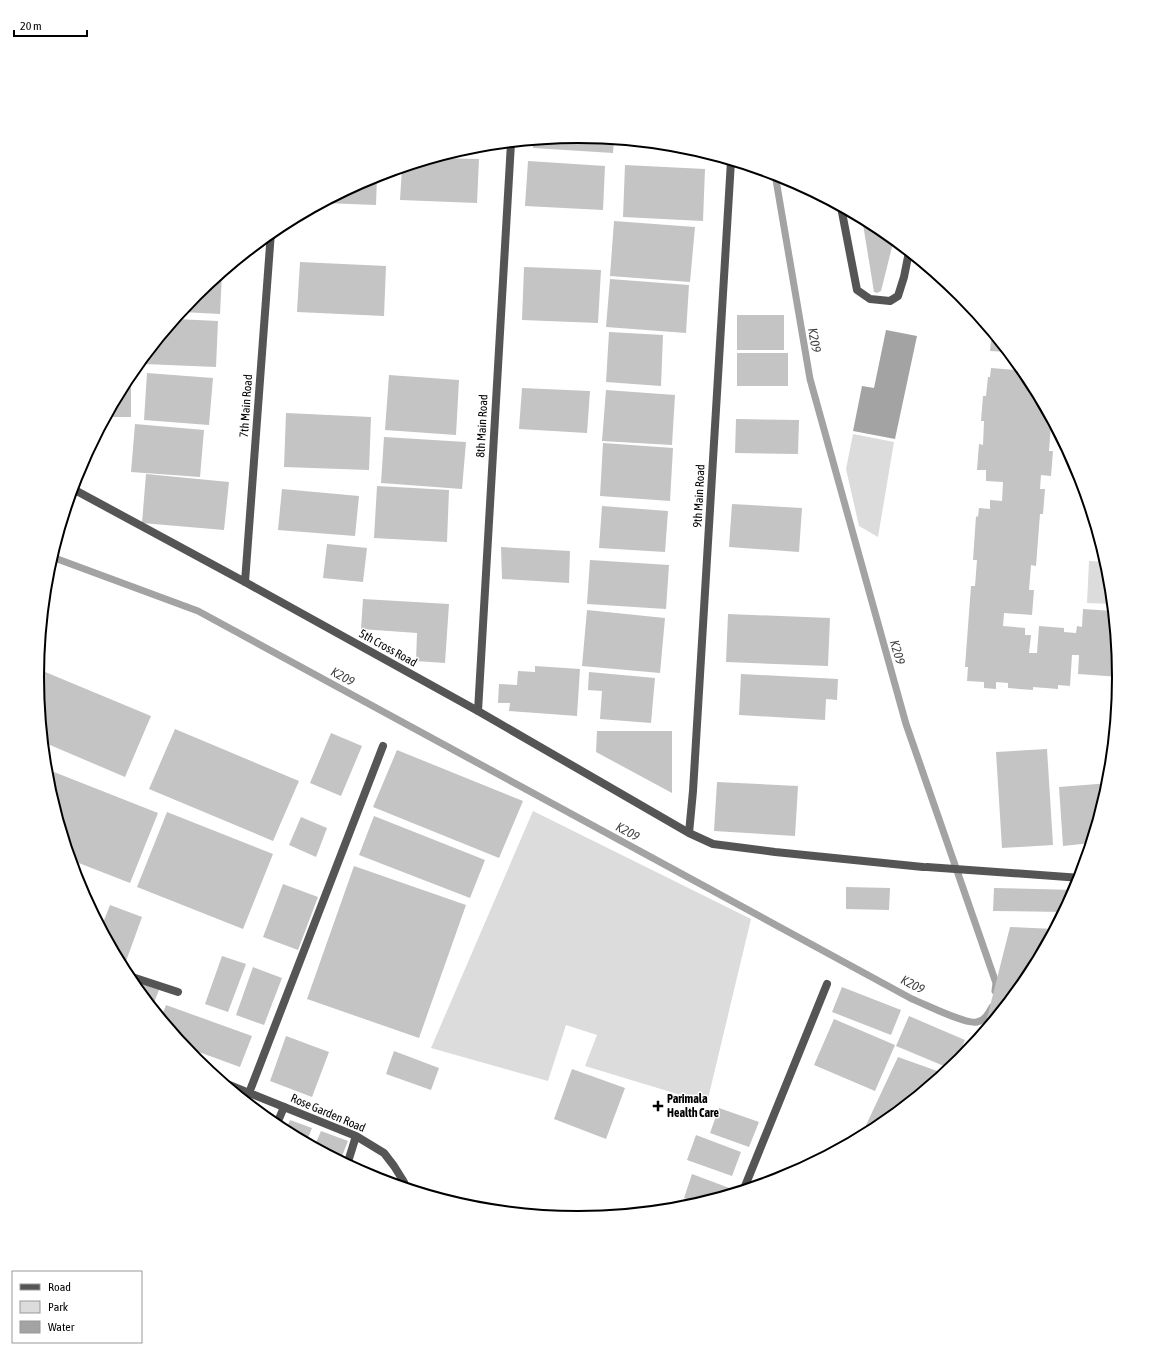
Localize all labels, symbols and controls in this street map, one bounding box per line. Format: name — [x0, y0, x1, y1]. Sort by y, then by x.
scale bar — [14, 12, 87, 38]
text: 20 m — [20, 19, 42, 33]
water label: K209 — [805, 327, 824, 354]
street label: 7th Main Road — [237, 374, 255, 438]
street label: 8th Main Road — [473, 394, 491, 458]
street label: 9th Main Road — [690, 464, 708, 528]
street label: 5th Cross Road — [357, 626, 419, 670]
water label: K209 — [887, 638, 908, 666]
water label: K209 — [328, 664, 357, 689]
water label: K209 — [613, 819, 642, 844]
water label: K209 — [898, 972, 927, 997]
street label: Rose Garden Road — [288, 1091, 368, 1135]
place label: Parimala Health Care — [667, 1092, 720, 1120]
marker: Parimala Health Care — [652, 1100, 664, 1112]
legend — [12, 1271, 142, 1343]
text: Road — [48, 1280, 71, 1294]
text: Park — [48, 1300, 69, 1314]
text: Water — [48, 1320, 75, 1334]

